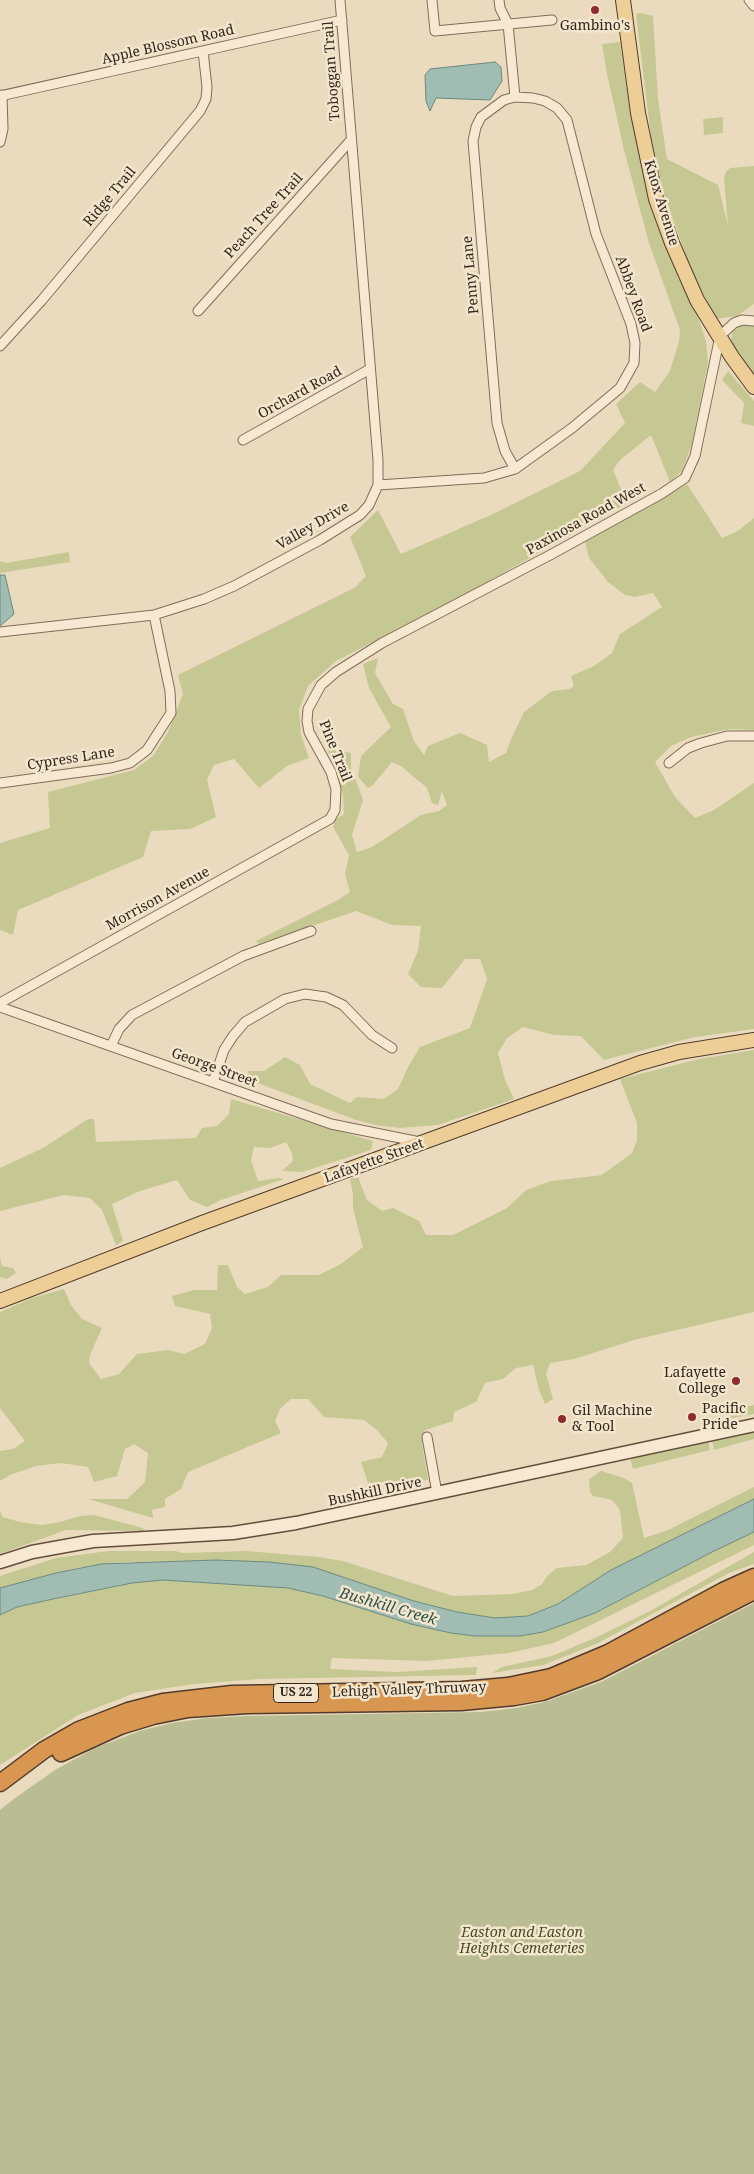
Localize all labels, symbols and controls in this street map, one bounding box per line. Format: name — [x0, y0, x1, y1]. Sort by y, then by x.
marker: Gambino's — [589, 4, 601, 16]
place label: Gambino's — [560, 18, 630, 34]
street label: Toboggan Trail — [320, 21, 344, 121]
street label: Apple Blossom Road — [100, 22, 236, 68]
street label: Knox Avenue — [640, 158, 682, 248]
street label: Ridge Trail — [80, 164, 140, 230]
street label: Peach Tree Trail — [221, 170, 307, 262]
street label: Penny Lane — [459, 235, 483, 315]
street label: Abbey Road — [611, 254, 655, 334]
street label: Orchard Road — [255, 363, 345, 423]
street label: Paxinosa Road West — [523, 479, 649, 559]
street label: Valley Drive — [274, 498, 352, 554]
street label: Pine Trail — [315, 718, 355, 784]
street label: Cypress Lane — [26, 744, 116, 774]
street label: Morrison Avenue — [103, 864, 213, 934]
street label: George Street — [169, 1045, 259, 1091]
street label: Lafayette Street — [322, 1135, 426, 1187]
place label: Lafayette College — [664, 1365, 726, 1398]
marker: Lafayette College — [730, 1375, 742, 1387]
place label: Pacific Pride — [702, 1401, 746, 1434]
place label: Gil Machine & Tool — [572, 1403, 652, 1435]
marker: Pacific Pride — [686, 1411, 698, 1423]
marker: Gil Machine & Tool — [556, 1413, 568, 1425]
street label: Bushkill Drive — [327, 1474, 423, 1510]
water label: Bushkill Creek — [337, 1585, 439, 1629]
street label: Lehigh Valley Thruway — [332, 1679, 486, 1701]
road number: US 22 — [274, 1684, 318, 1702]
park label: Easton and Easton Heights Cemeteries — [459, 1925, 585, 1958]

